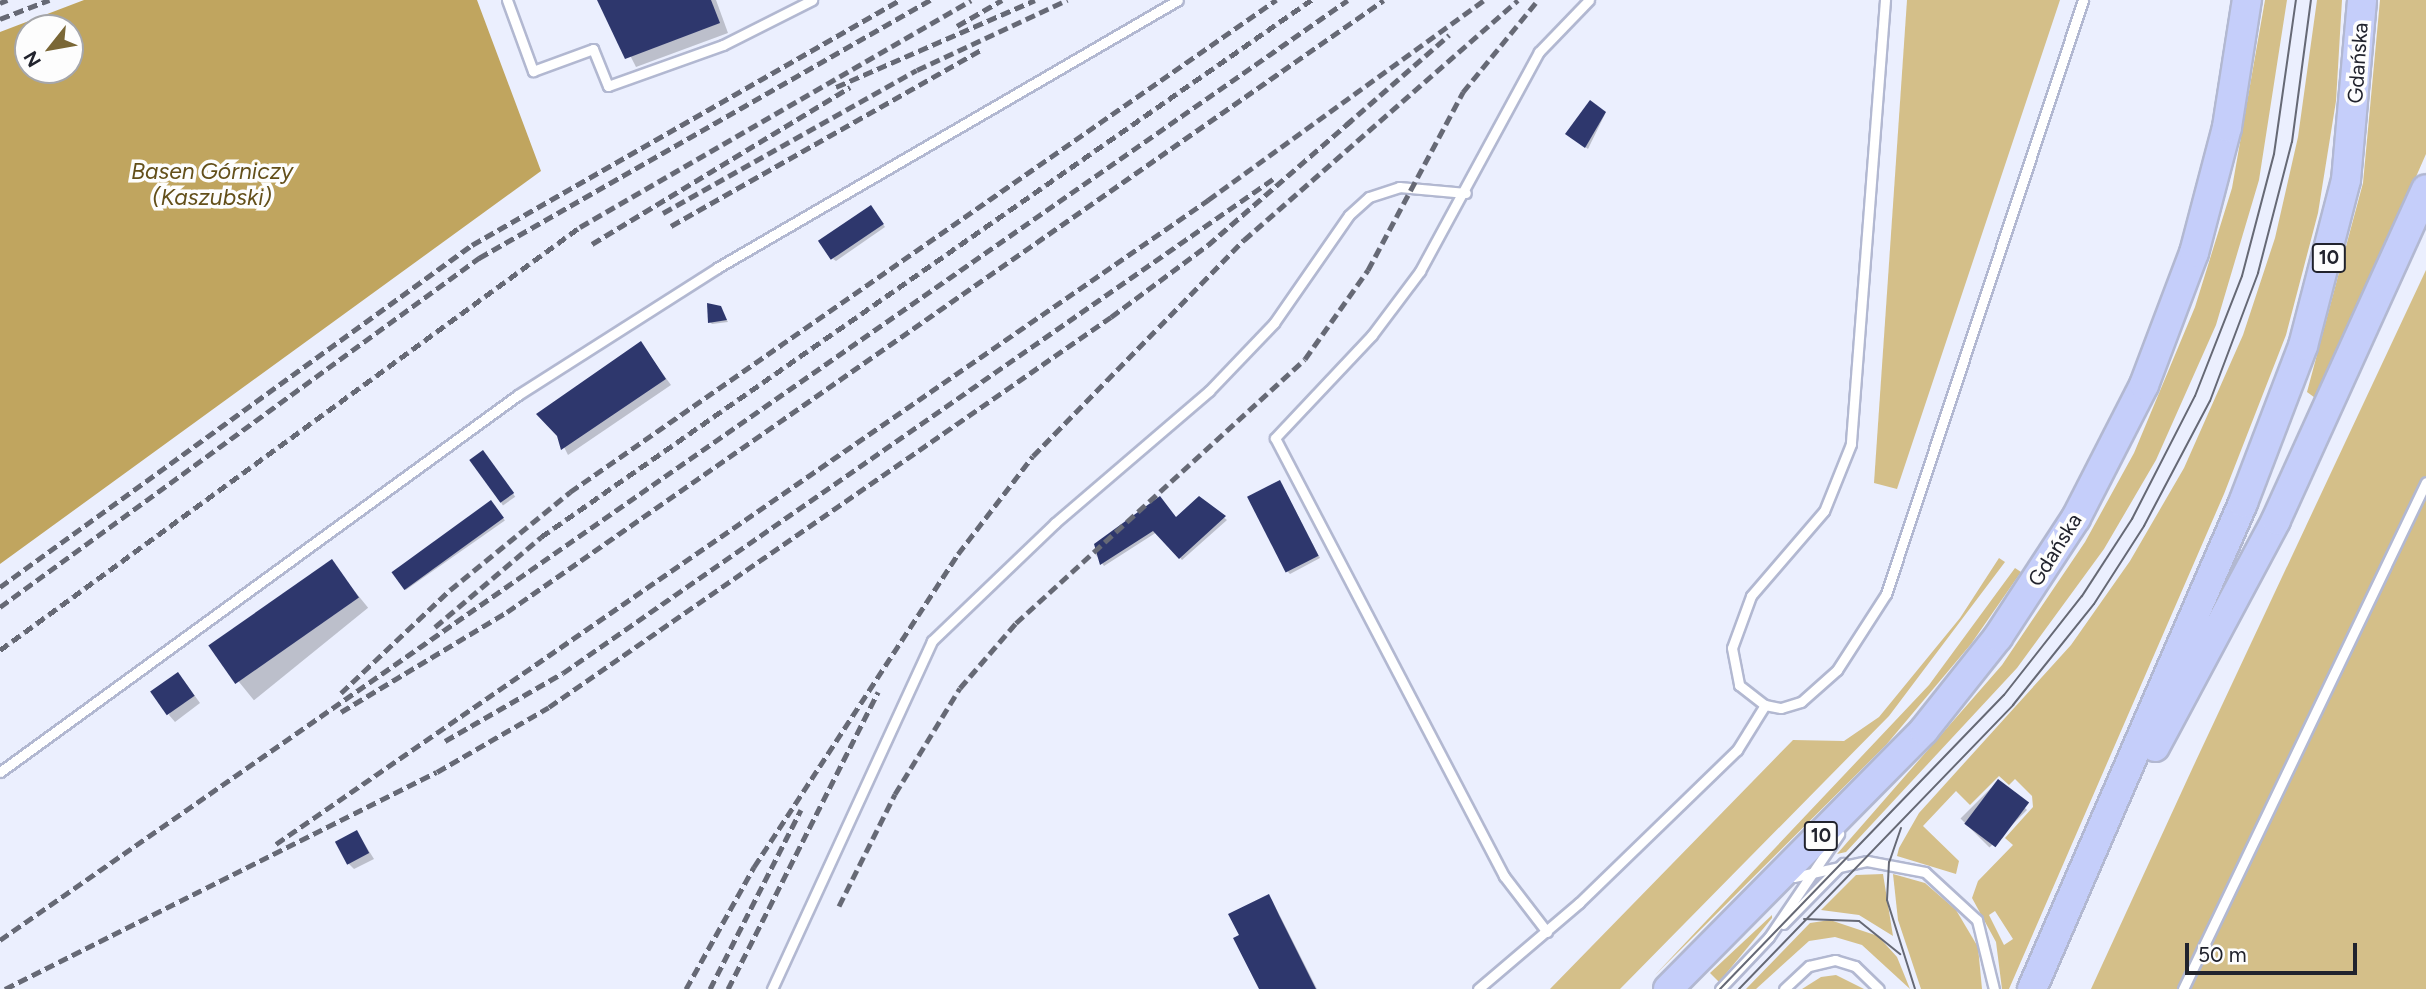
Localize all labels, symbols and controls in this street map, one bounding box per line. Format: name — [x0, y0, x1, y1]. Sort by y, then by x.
north arrow — [14, 14, 84, 84]
street label: Gdańska — [2343, 22, 2373, 104]
text: N — [19, 47, 46, 71]
water label: Basen Górniczy (Kaszubski) — [131, 157, 293, 211]
road number: 10 — [2312, 242, 2346, 274]
street label: Gdańska — [2023, 509, 2087, 591]
road number: 10 — [1804, 820, 1839, 852]
scale bar — [2188, 930, 2360, 974]
text: 50 m — [2198, 942, 2247, 967]

